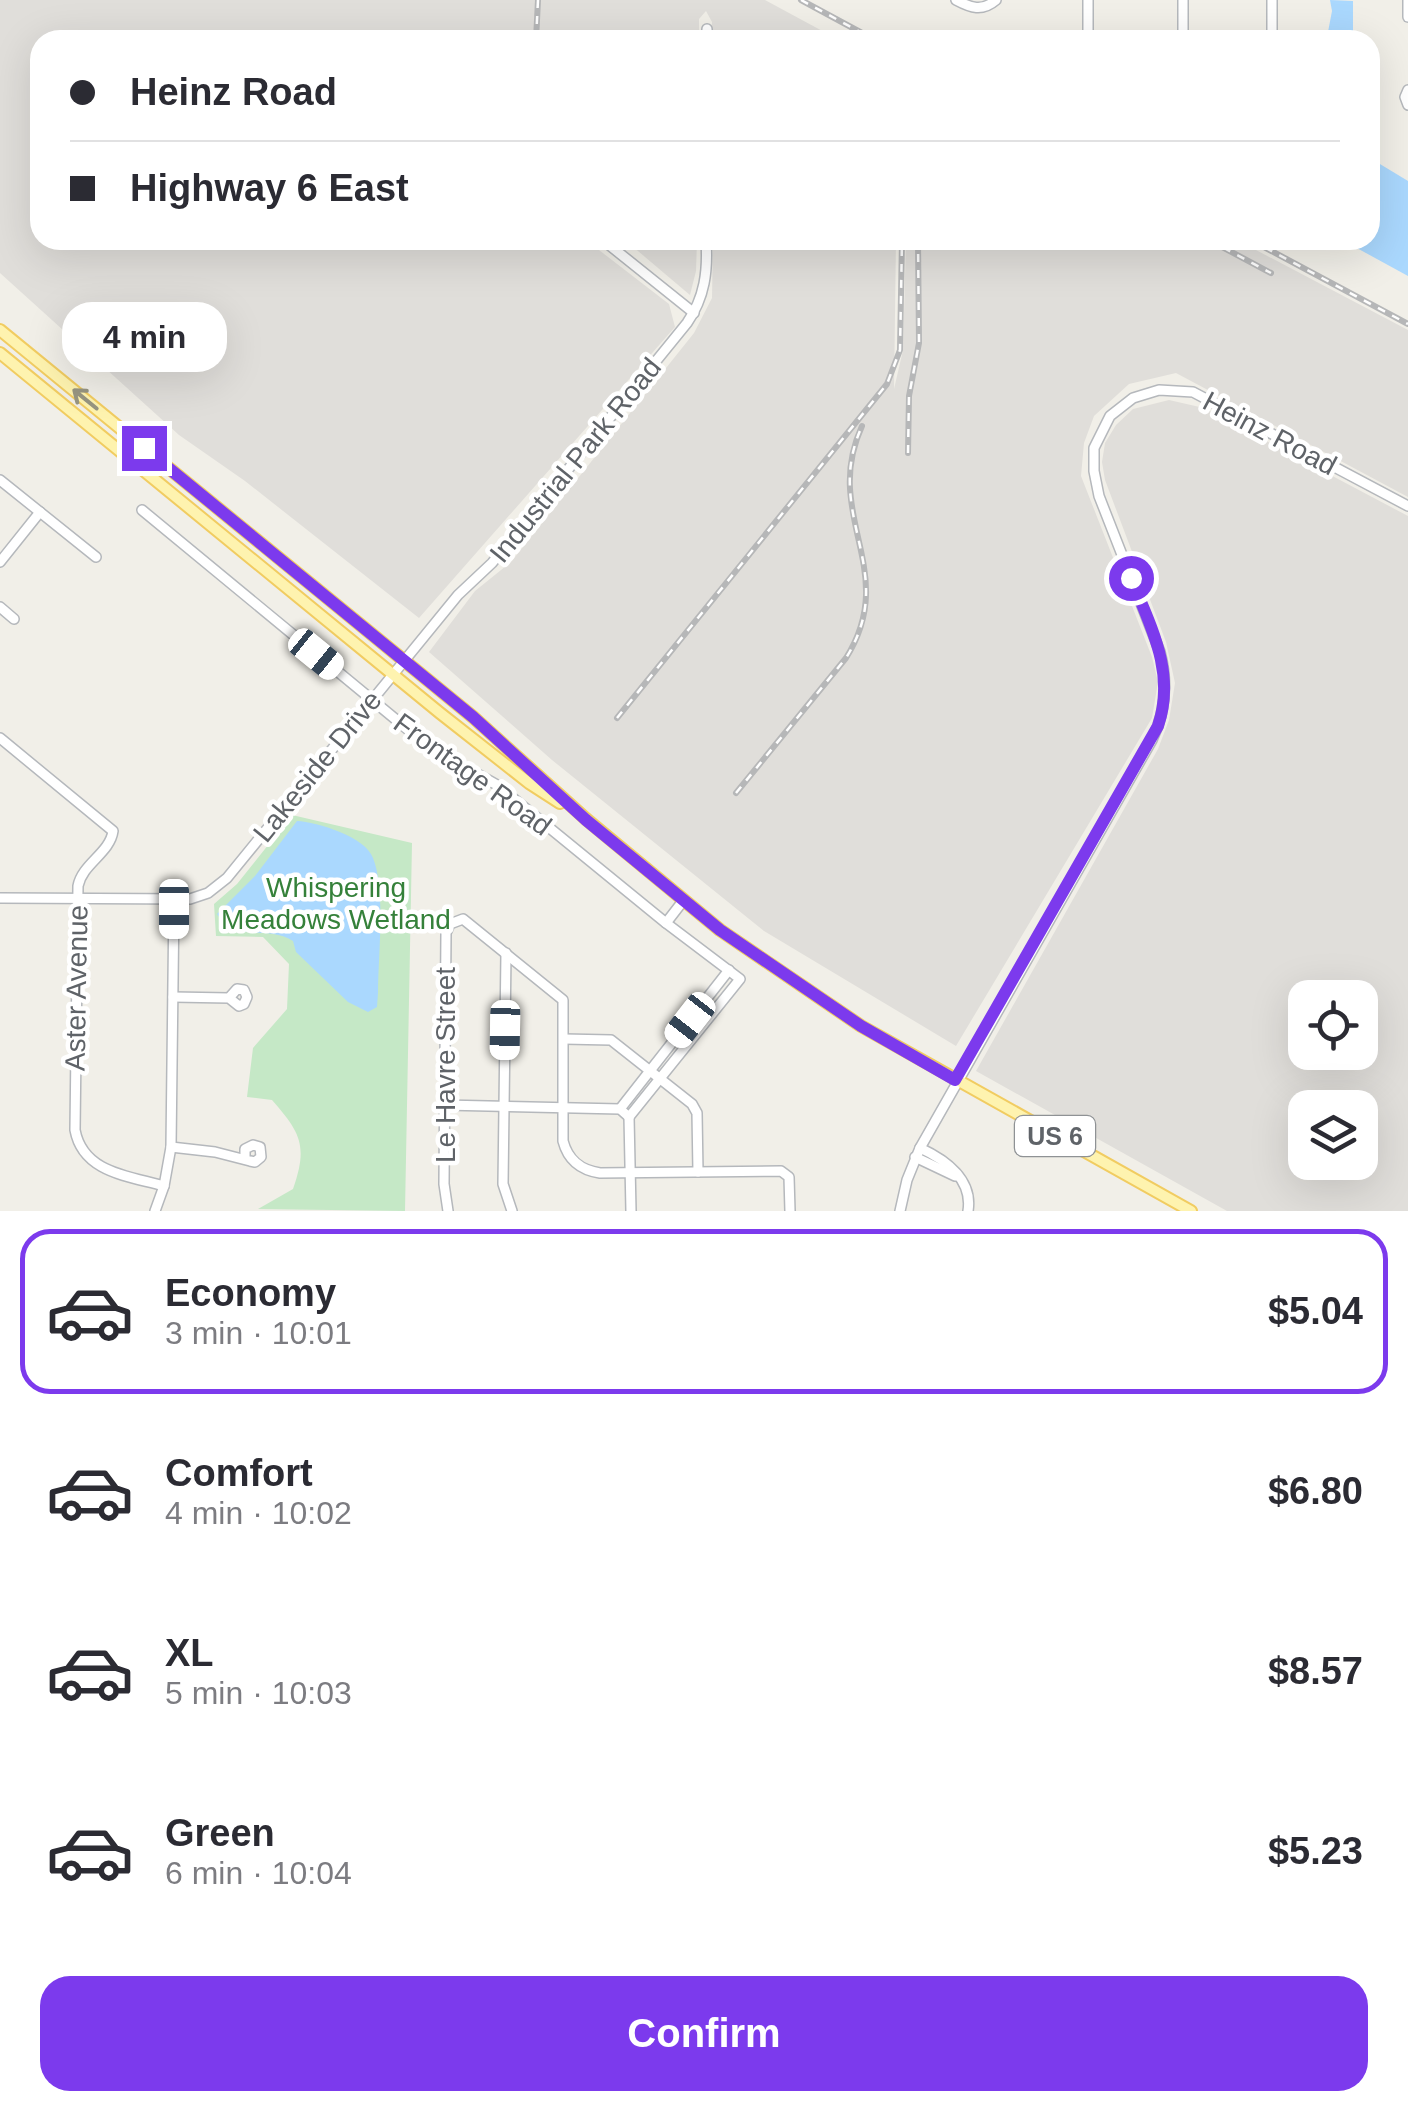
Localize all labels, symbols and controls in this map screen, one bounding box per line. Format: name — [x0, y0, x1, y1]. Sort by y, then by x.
text: Heinz Road — [130, 71, 337, 113]
text: Highway 6 East — [130, 167, 409, 209]
callout: 4 min — [62, 303, 226, 373]
text: 4 min — [103, 319, 186, 355]
street label: Industrial Park Road — [484, 352, 667, 569]
street label: Heinz Road — [1198, 385, 1342, 481]
one-way arrow — [72, 388, 98, 410]
route end — [122, 426, 167, 471]
route start — [1109, 556, 1154, 601]
car — [283, 623, 349, 685]
street label: Lakeside Drive — [247, 685, 388, 848]
street label: Frontage Road — [388, 707, 557, 842]
park label: Whispering Meadows Wetland — [221, 872, 451, 935]
car — [159, 879, 189, 939]
street label: Aster Avenue — [60, 905, 93, 1071]
street label: Le Havre Street — [430, 967, 461, 1163]
map controls — [1288, 980, 1378, 1180]
button: locate — [1288, 980, 1378, 1070]
car — [660, 987, 720, 1053]
car — [489, 1000, 521, 1060]
button: layers — [1288, 1090, 1378, 1180]
road number: US 6 — [1015, 1116, 1095, 1156]
icon: car — [45, 1267, 135, 1357]
text: Economy — [165, 1272, 336, 1314]
text: $5.04 — [1268, 1290, 1363, 1332]
text: 3 min · 10:01 — [165, 1315, 352, 1351]
icon: car — [45, 1447, 135, 1537]
text: Comfort — [165, 1452, 313, 1494]
text: $6.80 — [1268, 1470, 1363, 1512]
text: 4 min · 10:02 — [165, 1495, 352, 1531]
icon: car — [45, 1627, 135, 1717]
text: XL — [165, 1632, 214, 1674]
text: $8.57 — [1268, 1650, 1363, 1692]
text: 5 min · 10:03 — [165, 1675, 352, 1711]
icon: car — [45, 1807, 135, 1897]
text: Green — [165, 1812, 275, 1854]
text: $5.23 — [1268, 1830, 1363, 1872]
text: 6 min · 10:04 — [165, 1855, 352, 1891]
button: Confirm — [40, 1976, 1368, 2091]

